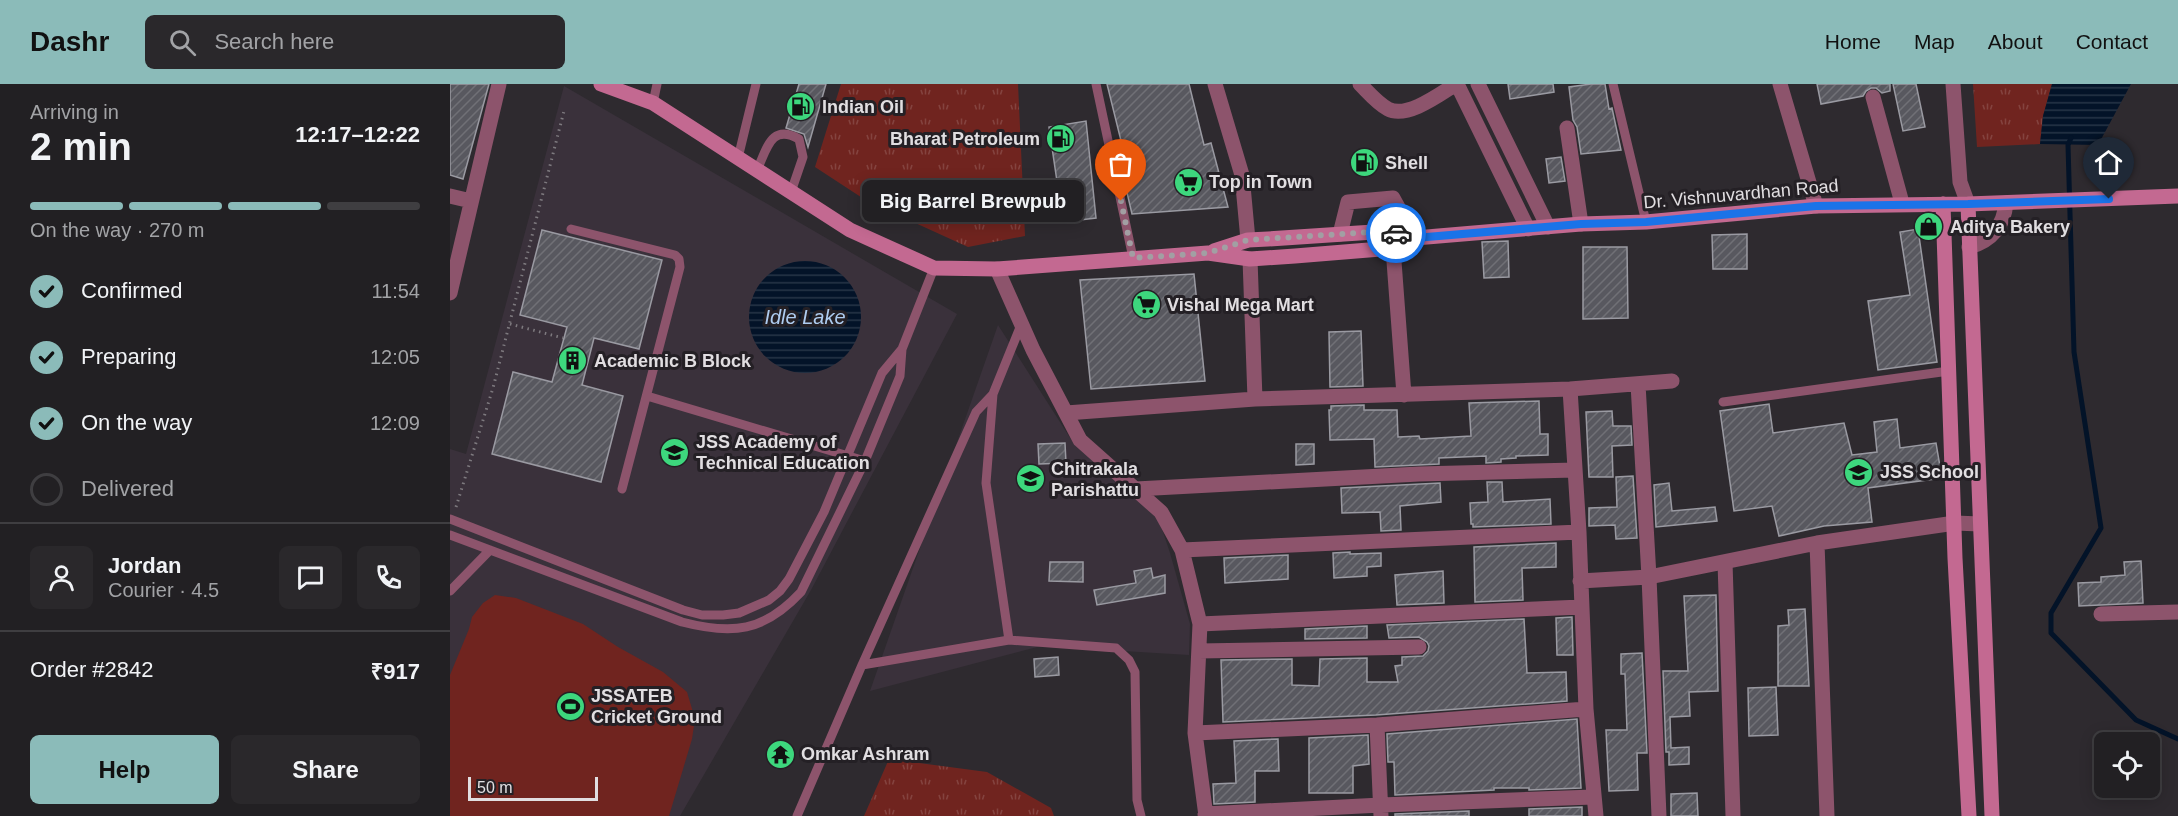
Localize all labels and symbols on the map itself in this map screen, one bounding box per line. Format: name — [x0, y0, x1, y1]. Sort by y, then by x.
fuel station icon: Indian Oil — [785, 91, 817, 123]
place label: Indian Oil — [822, 97, 904, 117]
fuel station icon: Bharat Petroleum — [1045, 123, 1077, 155]
place label: Bharat Petroleum — [890, 129, 1040, 149]
pin — [2083, 137, 2134, 199]
pin — [1095, 139, 1146, 201]
fuel station icon: Shell — [1348, 147, 1380, 179]
place label: Shell — [1385, 153, 1428, 173]
supermarket icon: Top in Town — [1172, 166, 1204, 198]
place label: Top in Town — [1209, 172, 1312, 192]
street label: Dr. Vishnuvardhan Road — [1643, 176, 1839, 212]
callout: Big Barrel Brewpub — [863, 180, 1085, 222]
courier — [1366, 203, 1426, 263]
shop icon: Aditya Bakery — [1913, 211, 1945, 243]
place label: Aditya Bakery — [1950, 217, 2070, 237]
supermarket icon: Vishal Mega Mart — [1130, 289, 1162, 321]
place label: Vishal Mega Mart — [1167, 295, 1314, 315]
water label: Idle Lake — [764, 306, 846, 328]
building icon: Academic B Block — [557, 345, 589, 377]
place label: Academic B Block — [594, 351, 752, 371]
place label: JSS Academy of Technical Education — [696, 432, 870, 473]
school or university icon: JSS Academy of Technical Education — [659, 436, 691, 468]
school or university icon: JSS School — [1843, 456, 1875, 488]
place label: Chitrakala Parishattu — [1051, 459, 1139, 500]
place label: JSS School — [1880, 462, 1979, 482]
school or university icon: Chitrakala Parishattu — [1014, 463, 1046, 495]
place label: JSSATEB Cricket Ground — [591, 686, 722, 727]
sports icon: JSSATEB Cricket Ground — [554, 690, 586, 722]
temple icon: Omkar Ashram — [764, 738, 796, 770]
place label: Omkar Ashram — [801, 744, 929, 764]
scale bar — [468, 774, 598, 802]

